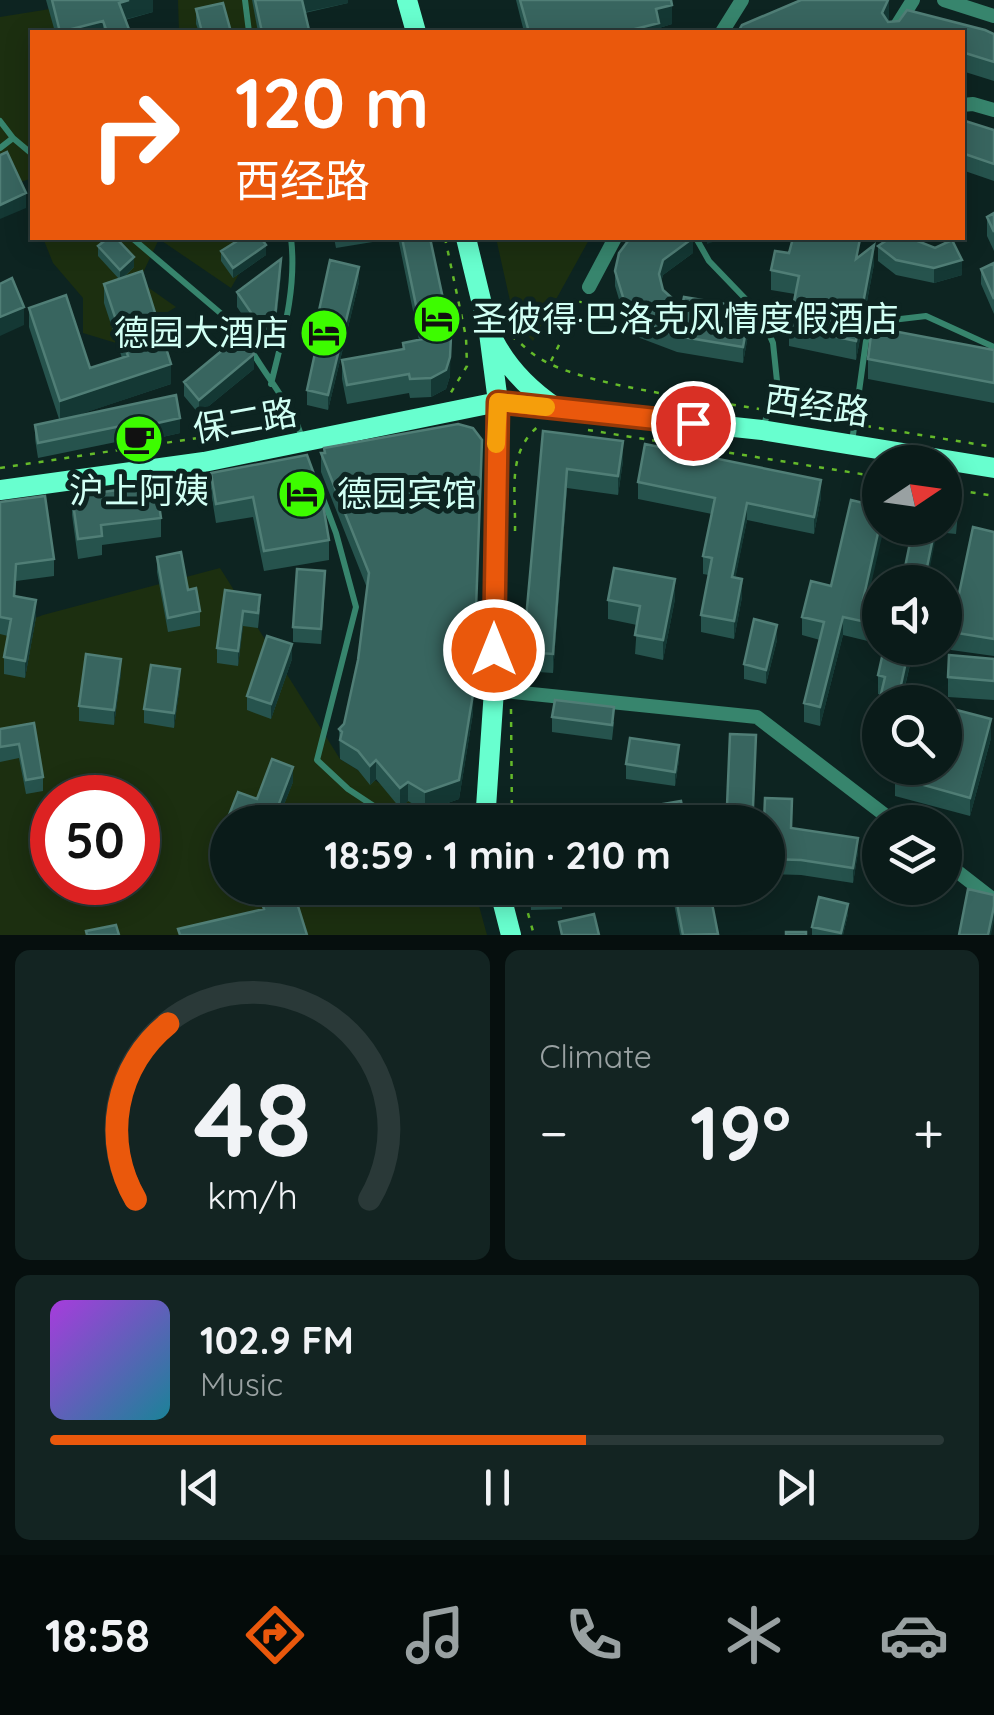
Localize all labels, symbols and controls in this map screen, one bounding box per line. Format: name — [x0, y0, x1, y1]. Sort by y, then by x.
text: 120 m — [235, 58, 429, 146]
icon: right — [70, 70, 200, 200]
text: 西经路 — [235, 152, 370, 208]
hotel icon: 圣彼得·巴洛克风情度假酒店 — [411, 293, 463, 345]
place label: 圣彼得·巴洛克风情度假酒店 — [472, 296, 899, 340]
hotel icon: 德园大酒店 — [298, 307, 350, 359]
place label: 德园大酒店 — [114, 310, 289, 354]
street label: 西经路 — [762, 376, 872, 434]
pin — [651, 381, 736, 466]
street label: 保二路 — [189, 389, 300, 451]
icon: arrive — [666, 396, 721, 451]
cafe icon: 沪上阿姨 — [113, 413, 165, 465]
north arrow — [862, 445, 962, 545]
map controls — [862, 445, 962, 905]
place label: 沪上阿姨 — [69, 468, 209, 512]
hotel icon: 德园宾馆 — [276, 468, 328, 520]
place label: 德园宾馆 — [337, 471, 477, 515]
button: sound — [862, 565, 962, 665]
position arrow — [442, 598, 546, 702]
button: search — [862, 685, 962, 785]
speed limit sign: 50 — [30, 775, 160, 905]
button: layers — [862, 805, 962, 905]
text: 18:59 · 1 min · 210 m — [324, 831, 671, 879]
text: Climate — [540, 1036, 652, 1076]
text: 48 — [193, 1053, 311, 1183]
text: 19° — [690, 1085, 791, 1179]
text: − — [540, 1098, 568, 1167]
text: + — [913, 1098, 944, 1167]
text: km/h — [207, 1173, 298, 1218]
text: 102.9 FM — [200, 1316, 354, 1364]
text: Music — [200, 1364, 283, 1404]
icon: previous — [172, 1460, 227, 1515]
icon: pause — [470, 1460, 525, 1515]
icon: next — [768, 1460, 823, 1515]
icon: directions — [240, 1600, 310, 1670]
icon: music — [400, 1600, 470, 1670]
icon: phone — [559, 1600, 629, 1670]
icon: climate — [719, 1600, 789, 1670]
icon: car — [879, 1600, 949, 1670]
text: 18:58 — [45, 1607, 150, 1663]

